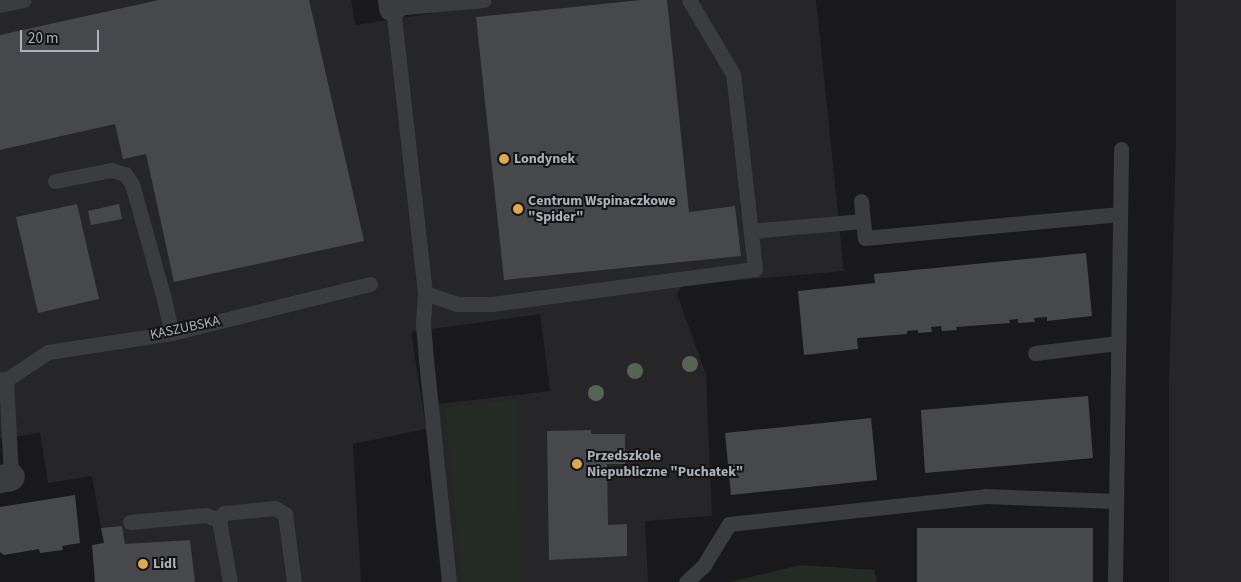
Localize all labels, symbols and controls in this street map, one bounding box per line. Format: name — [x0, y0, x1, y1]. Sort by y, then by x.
scale bar — [22, 20, 101, 52]
text: 20 m — [28, 28, 58, 49]
place label: Londynek — [514, 151, 575, 167]
marker: Londynek — [498, 153, 510, 165]
place label: Centrum Wspinaczkowe "Spider" — [528, 193, 676, 226]
marker: Centrum Wspinaczkowe "Spider" — [512, 203, 524, 215]
street label: KASZUBSKA — [149, 312, 221, 344]
place label: Przedszkole Niepubliczne "Puchatek" — [587, 448, 743, 481]
marker: Przedszkole Niepubliczne "Puchatek" — [571, 458, 583, 470]
place label: Lidl — [153, 556, 176, 572]
marker: Lidl — [137, 558, 149, 570]

